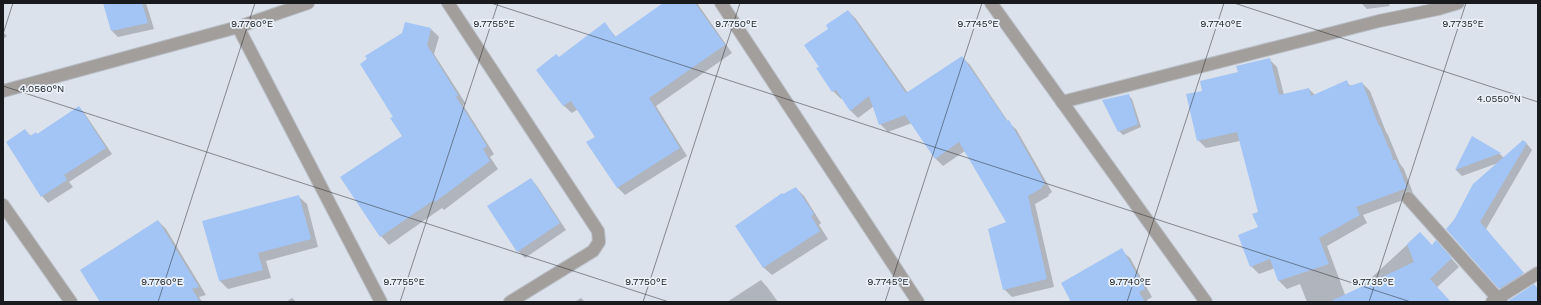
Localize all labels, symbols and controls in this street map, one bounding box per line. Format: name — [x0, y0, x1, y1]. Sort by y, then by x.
text: 9.7760°E — [231, 18, 273, 29]
text: 9.7755°E — [473, 18, 515, 29]
text: 9.7750°E — [715, 18, 757, 29]
text: 9.7745°E — [957, 18, 999, 29]
text: 9.7740°E — [1200, 18, 1242, 29]
text: 9.7735°E — [1442, 18, 1484, 29]
text: 4.0560°N — [20, 83, 64, 94]
text: 4.0550°N — [1477, 93, 1521, 104]
text: 9.7760°E — [141, 276, 183, 287]
text: 9.7755°E — [383, 276, 425, 287]
text: 9.7750°E — [625, 276, 667, 287]
text: 9.7745°E — [867, 276, 909, 287]
text: 9.7740°E — [1109, 276, 1151, 287]
text: 9.7735°E — [1352, 276, 1394, 287]

